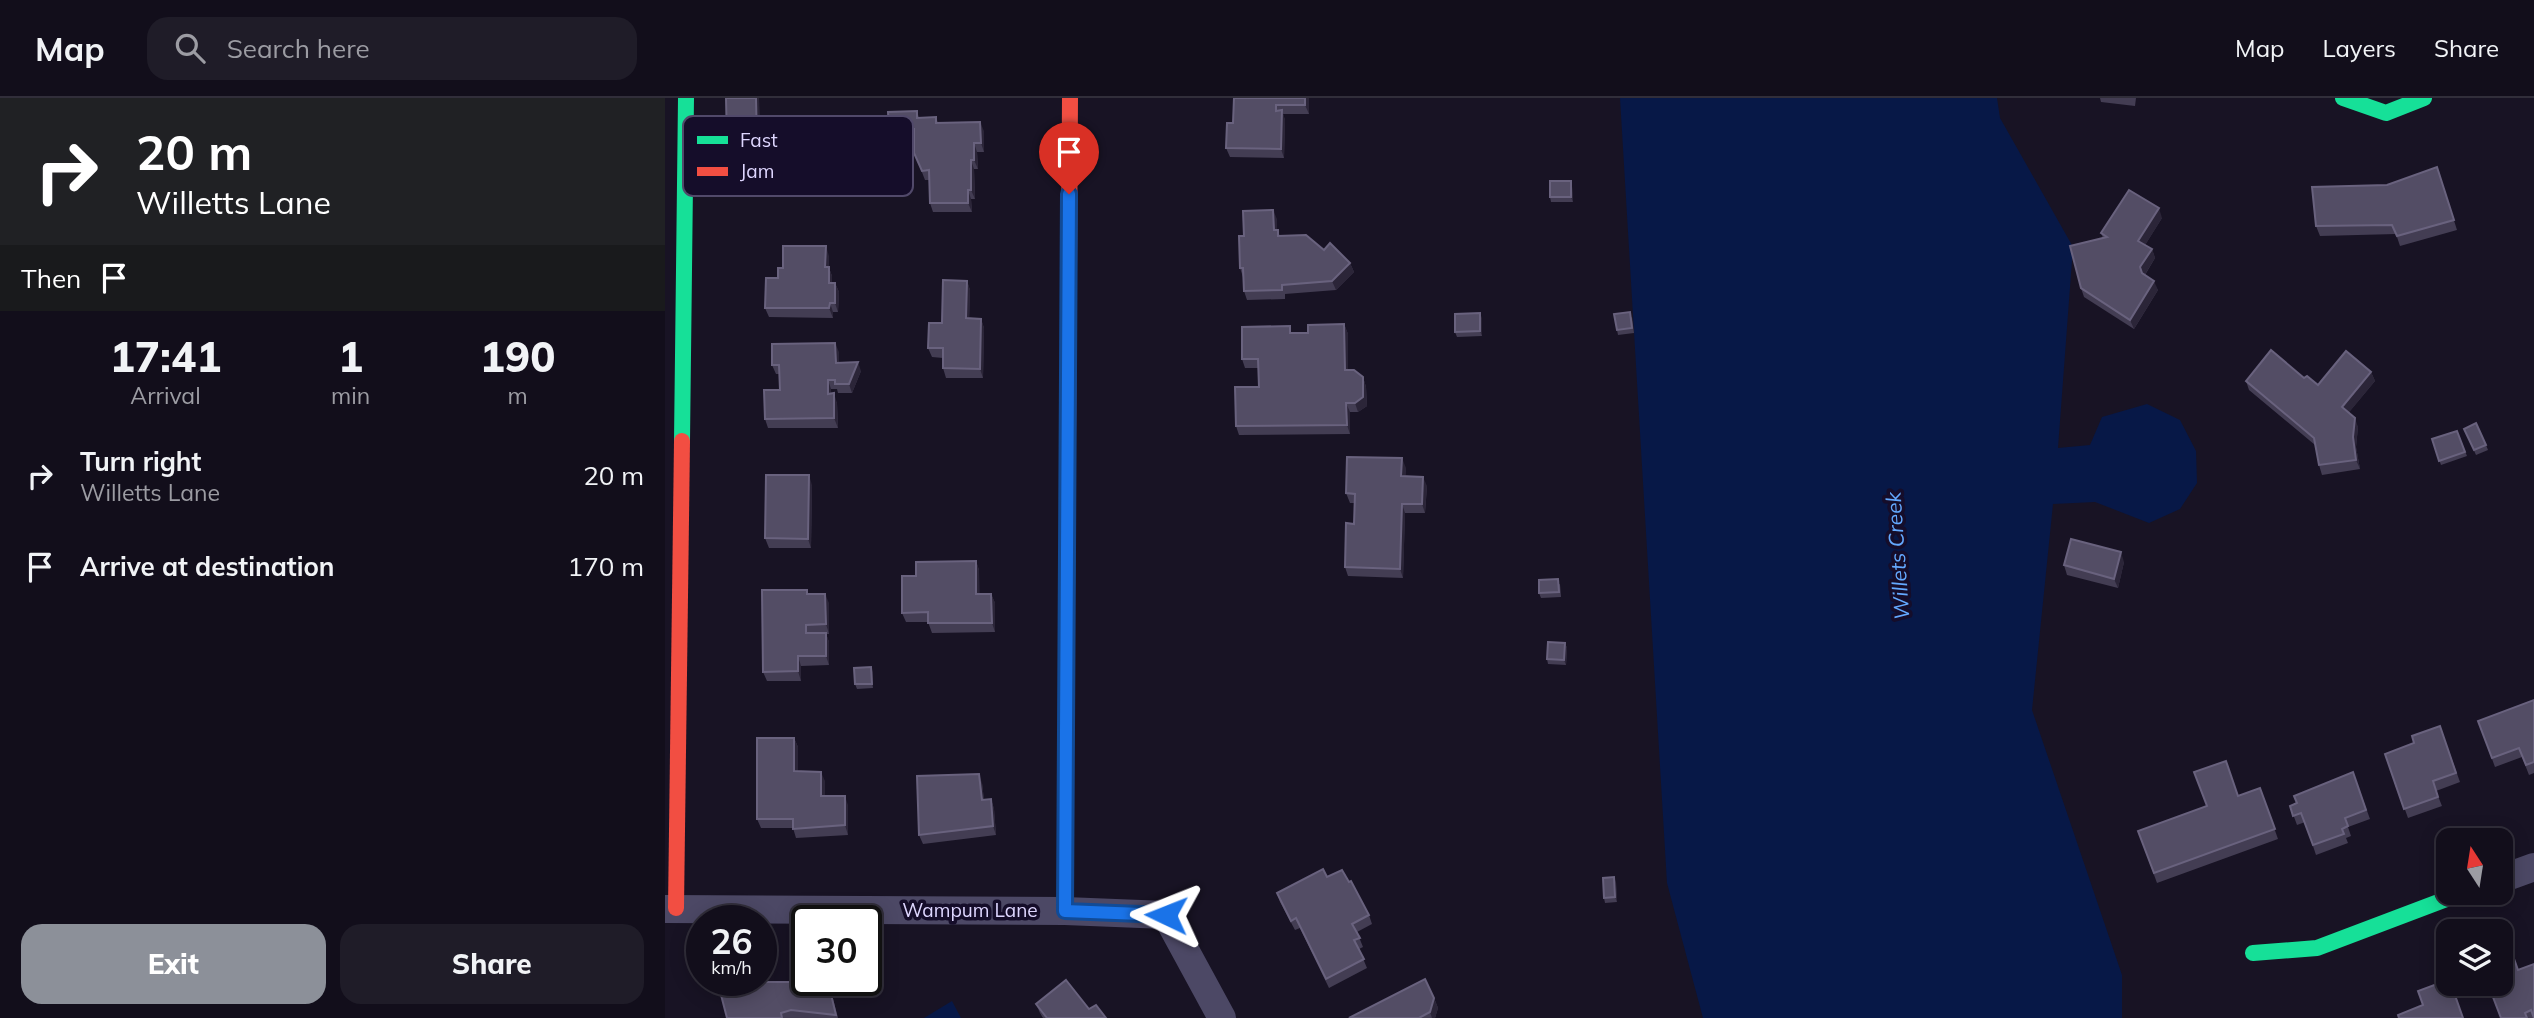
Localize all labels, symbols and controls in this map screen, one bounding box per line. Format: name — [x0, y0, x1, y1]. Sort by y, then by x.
search box — [147, 17, 637, 80]
text: Map — [35, 28, 105, 69]
icon: search — [171, 29, 209, 67]
text: Search here — [227, 32, 370, 65]
text: Map — [2235, 33, 2284, 63]
text: Layers — [2322, 33, 2396, 63]
text: Share — [2434, 33, 2499, 63]
legend — [683, 116, 913, 196]
text: 20 m — [136, 121, 252, 182]
pin — [1039, 122, 1099, 194]
icon: right — [21, 126, 112, 217]
text: Fast — [740, 128, 778, 152]
icon: arrive — [1050, 133, 1088, 171]
text: Jam — [740, 159, 774, 183]
text: Willetts Lane — [136, 182, 331, 222]
icon: arrive — [95, 259, 133, 297]
text: Then — [21, 262, 81, 295]
text: 17:41 — [110, 330, 221, 383]
text: 1 — [338, 330, 363, 383]
text: 190 — [480, 330, 555, 383]
text: Arrival — [130, 381, 201, 410]
text: min — [331, 381, 370, 410]
text: m — [507, 381, 528, 410]
text: Turn right — [80, 445, 201, 478]
icon: right — [21, 457, 59, 495]
text: 20 m — [583, 459, 644, 492]
text: Willetts Lane — [80, 478, 220, 507]
water label: Willets Creek — [1879, 490, 1914, 621]
icon: arrive — [21, 548, 59, 586]
text: Arrive at destination — [80, 550, 335, 583]
text: 170 m — [568, 550, 644, 583]
north arrow — [2436, 828, 2513, 905]
map controls — [2436, 828, 2513, 996]
position arrow — [1129, 878, 1203, 952]
street label: Wampum Lane — [902, 898, 1038, 922]
speed limit sign: 30 — [791, 905, 882, 996]
text: 26 — [710, 919, 753, 963]
button: layers — [2436, 919, 2513, 996]
button: Exit — [21, 924, 326, 1004]
button: Share — [340, 924, 644, 1004]
text: km/h — [711, 956, 752, 979]

